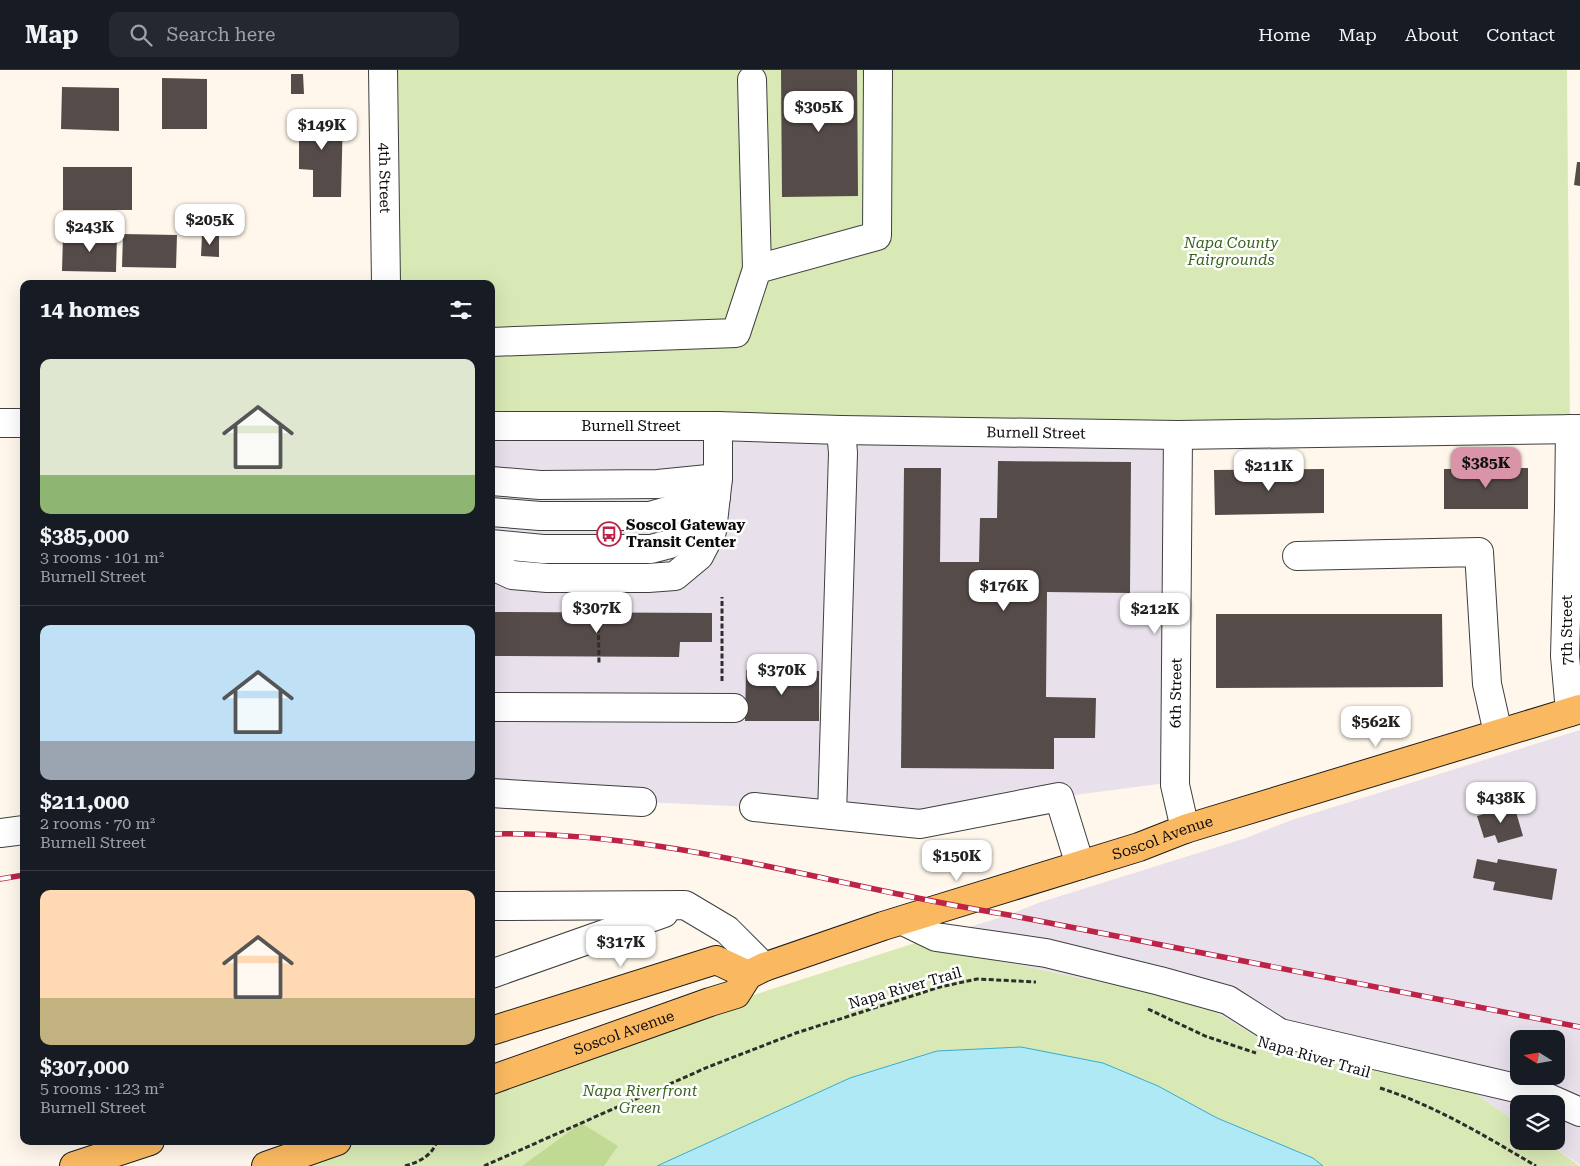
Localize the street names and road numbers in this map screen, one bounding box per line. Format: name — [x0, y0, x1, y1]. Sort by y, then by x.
street label: 4th Street — [375, 143, 394, 214]
street label: Burnell Street — [581, 417, 681, 435]
street label: Burnell Street — [986, 423, 1086, 443]
street label: 7th Street — [1558, 594, 1576, 665]
street label: 6th Street — [1166, 657, 1186, 728]
street label: Soscol Avenue — [1110, 812, 1215, 864]
street label: Napa River Trail — [846, 963, 964, 1013]
street label: Soscol Avenue — [571, 1006, 677, 1059]
street label: Napa River Trail — [1255, 1032, 1373, 1082]

